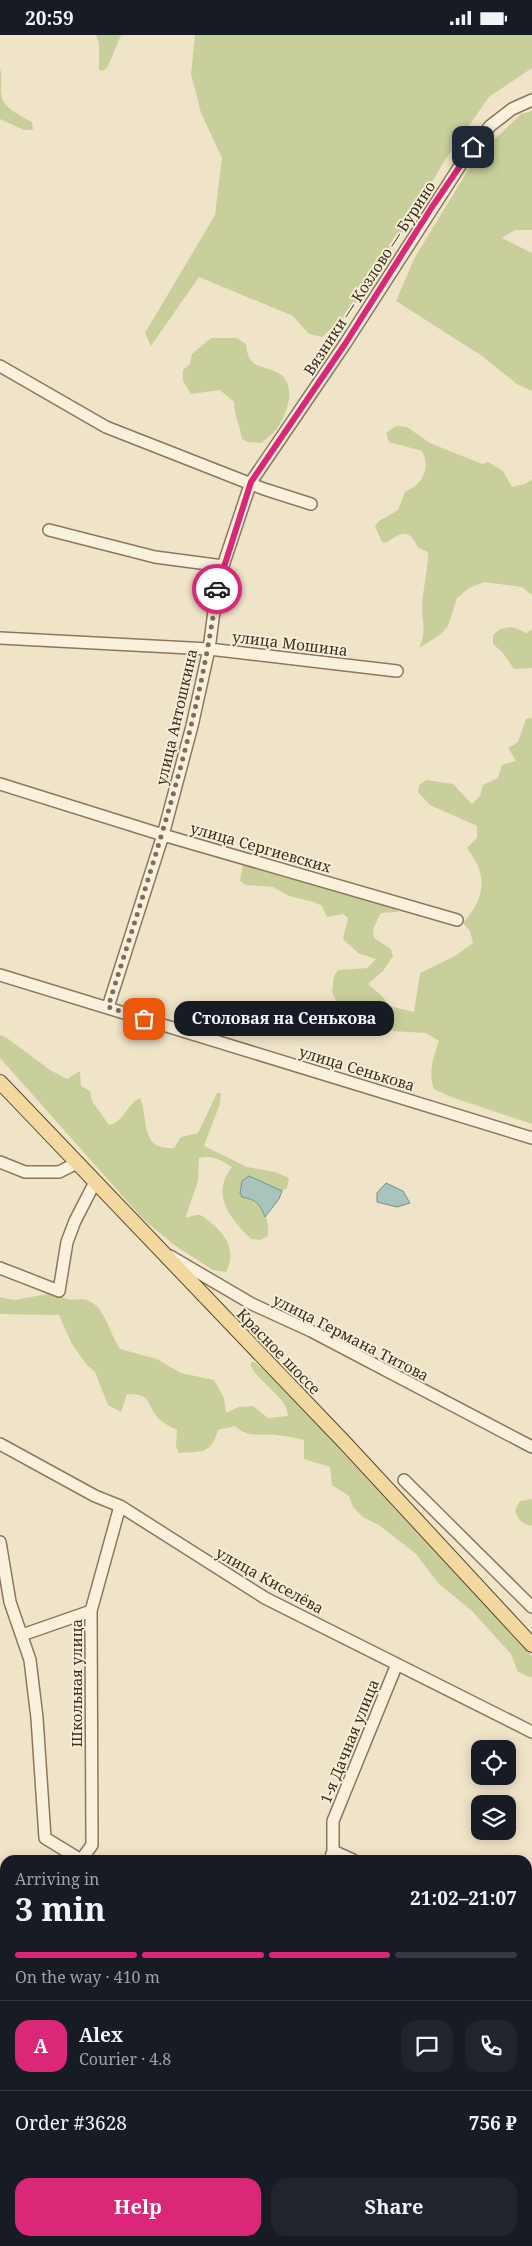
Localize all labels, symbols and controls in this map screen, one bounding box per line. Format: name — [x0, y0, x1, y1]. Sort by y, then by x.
text: 20:59 — [25, 5, 74, 31]
pin — [452, 126, 494, 168]
icon: home — [459, 133, 487, 161]
street label: Вязники — Козлово — Бурино — [299, 177, 439, 379]
courier — [192, 564, 242, 614]
icon: car — [203, 575, 231, 603]
street label: улица Мошина — [231, 626, 349, 660]
street label: улица Антошкина — [151, 647, 201, 787]
street label: улица Сергиевских — [188, 817, 334, 877]
pin — [123, 998, 165, 1040]
callout: Столовая на Сенькова — [174, 1001, 394, 1037]
icon: bag — [130, 1005, 158, 1033]
text: Столовая на Сенькова — [192, 1007, 376, 1029]
street label: улица Сенькова — [297, 1041, 417, 1095]
street label: улица Германа Титова — [270, 1289, 432, 1385]
street label: Красное шоссе — [233, 1304, 325, 1398]
street label: улица Киселёва — [213, 1542, 327, 1618]
street label: Школьная улица — [66, 1619, 86, 1747]
street label: 1-я Дачная улица — [315, 1676, 383, 1806]
map controls — [471, 1740, 516, 1840]
button: locate — [471, 1740, 516, 1785]
button: layers — [471, 1795, 516, 1840]
text: Arriving in — [15, 1868, 99, 1890]
text: 21:02–21:07 — [410, 1885, 517, 1911]
text: 3 min — [15, 1887, 106, 1930]
text: On the way · 410 m — [15, 1966, 160, 1988]
button: chat — [401, 2020, 453, 2072]
button: phone — [465, 2020, 517, 2072]
text: Alex — [79, 2022, 123, 2048]
text: A — [34, 2033, 48, 2059]
text: Courier · 4.8 — [79, 2048, 171, 2070]
text: Order #3628 — [15, 2110, 127, 2136]
text: 756 ₽ — [469, 2110, 517, 2136]
button: Help — [15, 2178, 261, 2236]
button: Share — [271, 2178, 517, 2236]

